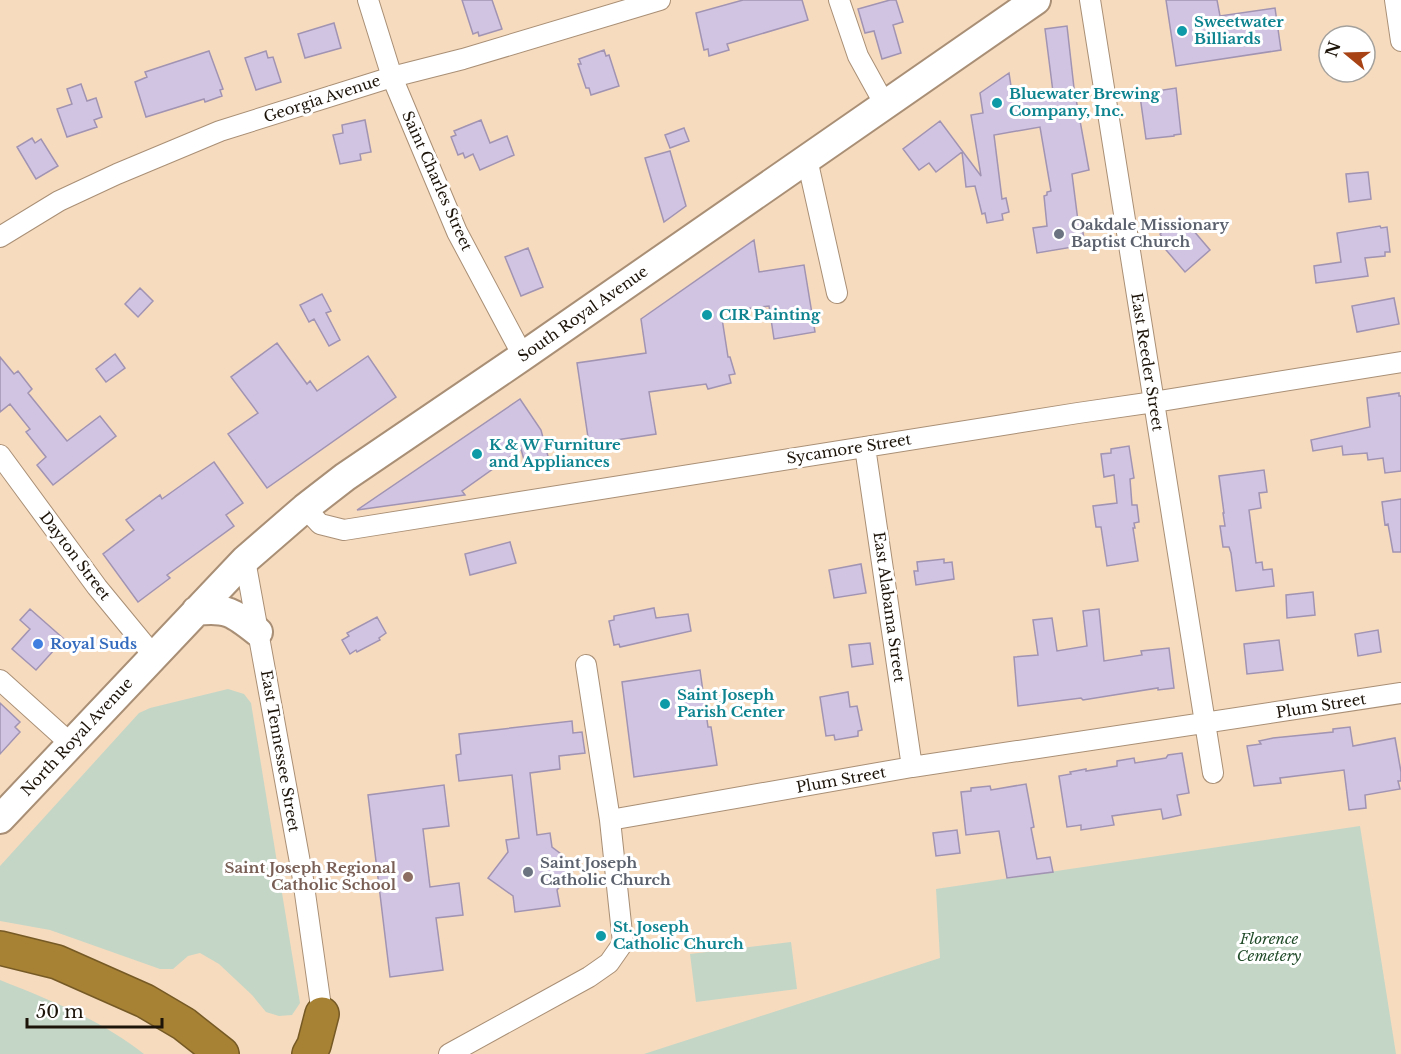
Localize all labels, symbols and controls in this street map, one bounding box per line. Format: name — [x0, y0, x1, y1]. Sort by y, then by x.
place label: Sweetwater Billiards — [1194, 12, 1284, 48]
marker: Sweetwater Billiards — [1175, 24, 1189, 38]
north arrow — [1317, 24, 1377, 84]
text: N — [1321, 39, 1345, 59]
street label: Georgia Avenue — [261, 71, 383, 126]
place label: Bluewater Brewing Company, Inc. — [1009, 84, 1161, 120]
marker: Bluewater Brewing Company, Inc. — [990, 96, 1004, 110]
street label: Saint Charles Street — [398, 108, 477, 254]
place label: Oakdale Missionary Baptist Church — [1071, 215, 1229, 251]
marker: Oakdale Missionary Baptist Church — [1052, 227, 1066, 241]
street label: South Royal Avenue — [514, 262, 651, 366]
street label: East Reeder Street — [1127, 291, 1168, 433]
place label: CIR Painting — [719, 305, 821, 324]
marker: CIR Painting — [700, 308, 714, 322]
street label: Sycamore Street — [785, 429, 913, 468]
place label: K & W Furniture and Appliances — [489, 435, 621, 471]
marker: K & W Furniture and Appliances — [470, 447, 484, 461]
street label: Dayton Street — [36, 508, 115, 604]
street label: East Alabama Street — [870, 530, 910, 684]
place label: Royal Suds — [50, 634, 137, 653]
marker: Royal Suds — [31, 637, 45, 651]
street label: East Tennessee Street — [257, 668, 304, 834]
street label: North Royal Avenue — [17, 674, 136, 800]
place label: Saint Joseph Parish Center — [677, 685, 785, 721]
street label: Plum Street — [1275, 689, 1368, 722]
marker: Saint Joseph Parish Center — [658, 697, 672, 711]
street label: Plum Street — [795, 762, 888, 797]
place label: Saint Joseph Catholic Church — [540, 853, 671, 889]
place label: Saint Joseph Regional Catholic School — [225, 858, 397, 894]
marker: Saint Joseph Catholic Church — [521, 865, 535, 879]
marker: Saint Joseph Regional Catholic School — [401, 870, 415, 884]
place label: St. Joseph Catholic Church — [613, 917, 744, 953]
marker: St. Joseph Catholic Church — [594, 929, 608, 943]
park label: Florence Cemetery — [1237, 929, 1302, 965]
scale bar — [27, 991, 162, 1029]
text: 50 m — [36, 1001, 84, 1023]

